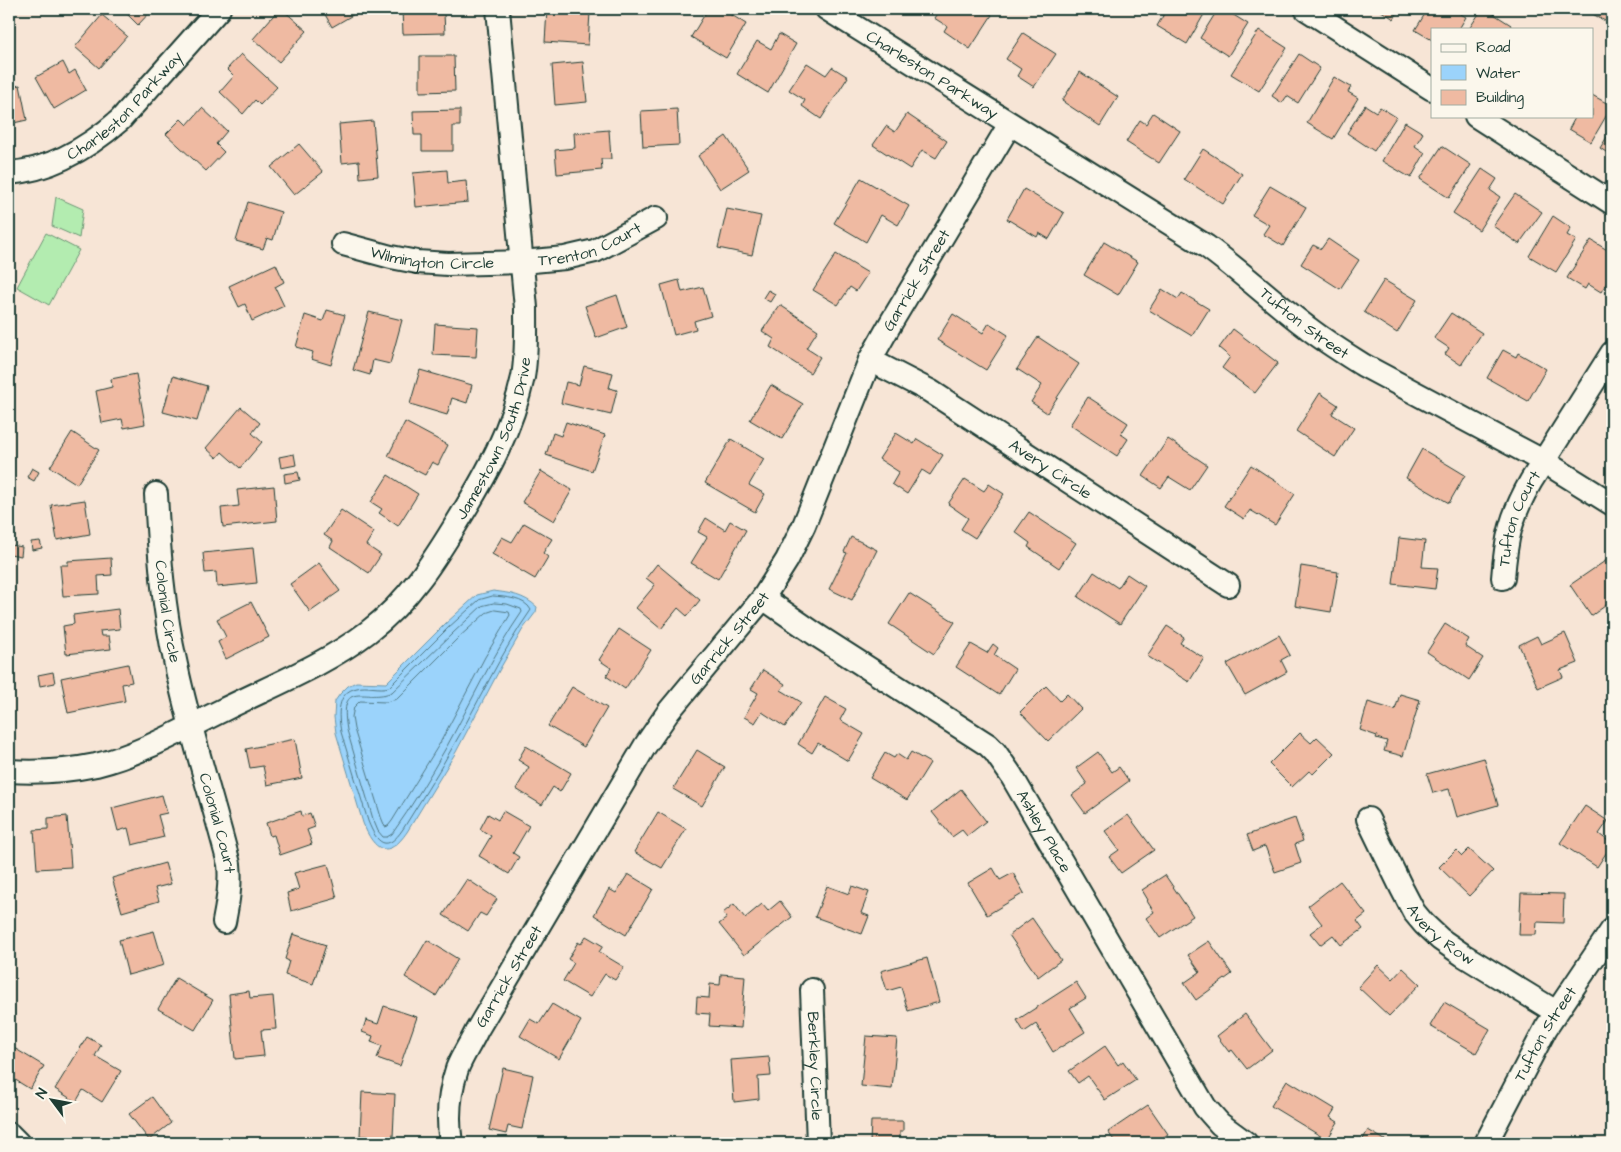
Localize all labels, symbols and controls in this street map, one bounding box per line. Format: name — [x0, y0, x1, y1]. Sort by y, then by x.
street label: Charleston Parkway — [862, 25, 1003, 125]
legend — [1431, 28, 1594, 118]
text: Road — [1476, 37, 1511, 58]
street label: Charleston Parkway — [63, 46, 188, 166]
text: Water — [1476, 63, 1520, 84]
text: Building — [1476, 87, 1524, 109]
street label: Trenton Court — [537, 217, 646, 271]
street label: Garrick Street — [877, 225, 956, 335]
street label: Wilmington Circle — [368, 241, 495, 275]
street label: Tufton Street — [1255, 282, 1353, 364]
street label: Jamestown South Drive — [450, 356, 536, 524]
street label: Avery Circle — [1004, 434, 1096, 505]
street label: Tufton Court — [1493, 466, 1546, 568]
street label: Colonial Circle — [149, 559, 186, 665]
street label: Garrick Street — [684, 587, 775, 689]
street label: Colonial Court — [193, 770, 241, 874]
street label: Ashley Place — [1011, 786, 1077, 877]
street label: Avery Row — [1401, 901, 1479, 971]
street label: Garrick Street — [470, 921, 548, 1032]
street label: Tufton Street — [1509, 982, 1582, 1086]
street label: Berkley Circle — [802, 1011, 828, 1121]
north arrow — [28, 1074, 78, 1124]
text: N — [31, 1084, 53, 1103]

